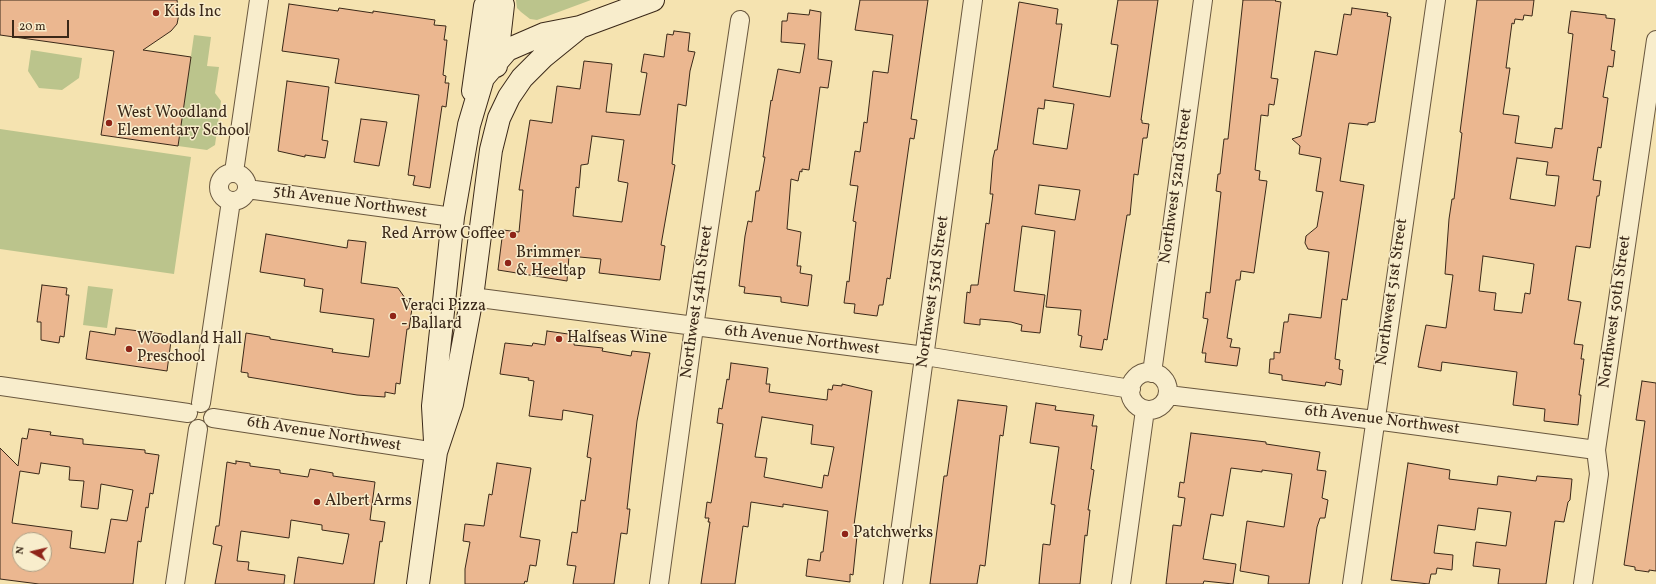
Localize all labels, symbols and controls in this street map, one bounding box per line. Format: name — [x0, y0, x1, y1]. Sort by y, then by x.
place label: Kids Inc — [164, 3, 221, 23]
marker: Kids Inc — [151, 8, 161, 18]
scale bar — [14, 12, 71, 38]
text: 20 m — [19, 19, 46, 35]
place label: West Woodland Elementary School — [117, 104, 249, 142]
street label: Northwest 52nd Street — [1157, 107, 1197, 265]
marker: West Woodland Elementary School — [104, 118, 114, 128]
street label: 5th Avenue Northwest — [272, 183, 428, 223]
street label: Northwest 53rd Street — [914, 214, 954, 370]
street label: Northwest 51st Street — [1373, 217, 1413, 367]
street label: Northwest 54th Street — [678, 224, 718, 380]
place label: Red Arrow Coffee — [381, 225, 505, 245]
marker: Red Arrow Coffee — [508, 230, 518, 240]
street label: Northwest 50th Street — [1596, 234, 1636, 390]
place label: Brimmer & Heeltap — [516, 244, 586, 282]
marker: Brimmer & Heeltap — [503, 258, 513, 268]
place label: Veraci Pizza - Ballard — [401, 297, 486, 335]
marker: Veraci Pizza - Ballard — [388, 311, 398, 321]
street label: 6th Avenue Northwest — [723, 322, 881, 360]
place label: Halfseas Wine — [567, 329, 667, 349]
place label: Woodland Hall Preschool — [137, 330, 242, 368]
marker: Halfseas Wine — [554, 334, 564, 344]
marker: Woodland Hall Preschool — [124, 344, 134, 354]
street label: 6th Avenue Northwest — [1303, 402, 1461, 440]
street label: 6th Avenue Northwest — [246, 413, 402, 457]
place label: Albert Arms — [325, 492, 412, 512]
marker: Albert Arms — [312, 497, 322, 507]
place label: Patchwerks — [853, 524, 933, 544]
marker: Patchwerks — [840, 529, 850, 539]
north arrow — [12, 532, 52, 572]
text: N — [13, 545, 29, 555]

